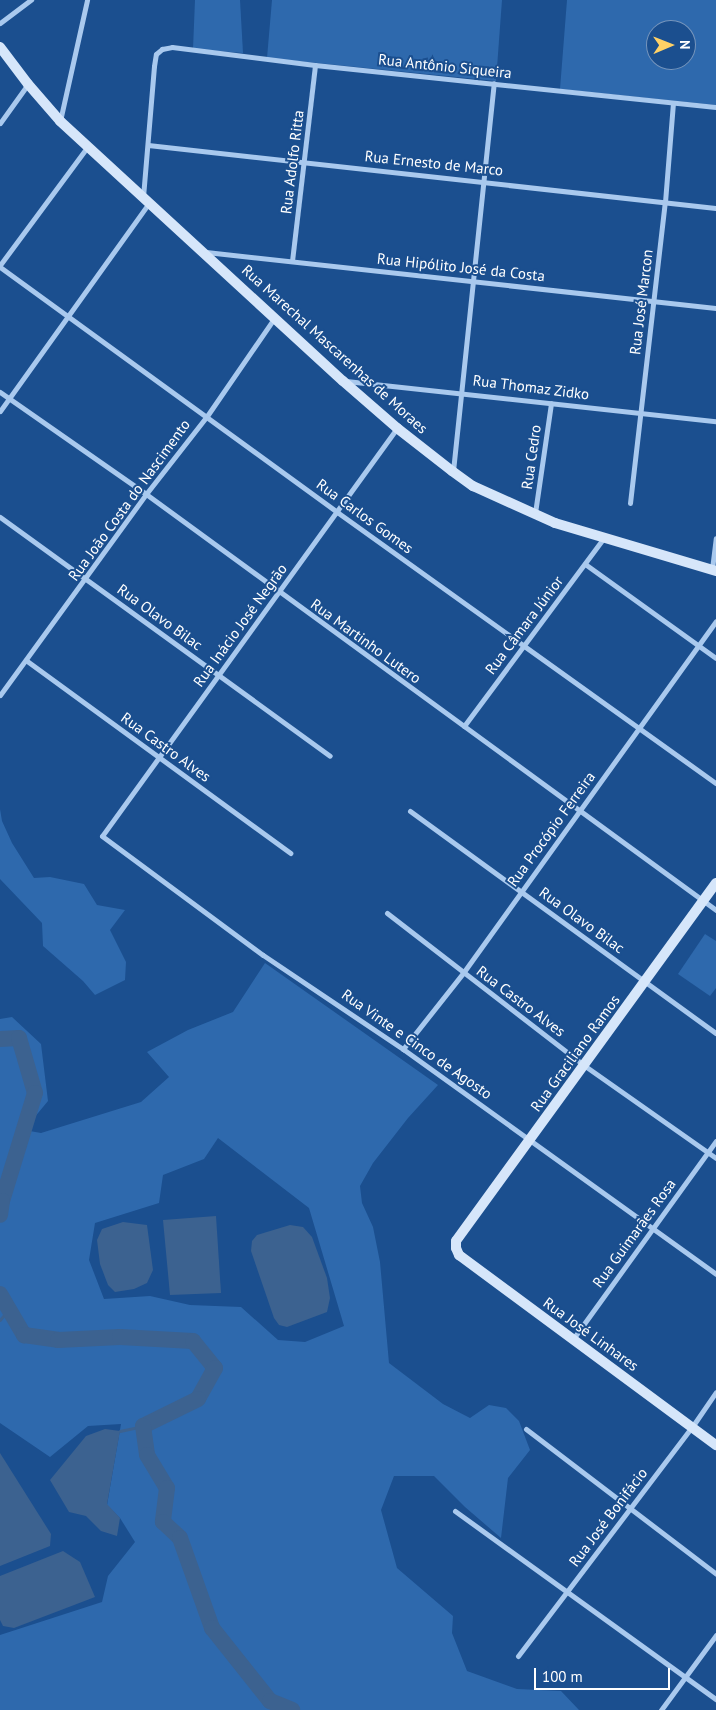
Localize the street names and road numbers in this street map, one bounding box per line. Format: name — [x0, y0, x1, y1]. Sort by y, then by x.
street label: Rua Antônio Siqueira — [377, 50, 513, 82]
street label: Rua Adolfo Ritta — [277, 109, 307, 215]
street label: Rua Ernesto de Marco — [364, 147, 504, 179]
street label: Rua José Marcon — [626, 248, 656, 356]
street label: Rua Hipólito José da Costa — [376, 249, 546, 285]
street label: Rua Marechal Mascarenhas de Moraes — [238, 261, 432, 437]
street label: Rua Thomaz Zidko — [471, 371, 591, 403]
street label: Rua João Costa do Nascimento — [64, 416, 194, 584]
street label: Rua Cedro — [518, 423, 544, 491]
street label: Rua Carlos Gomes — [313, 475, 417, 557]
street label: Rua Inácio José Negrão — [189, 560, 291, 690]
street label: Rua Câmara Júnior — [481, 572, 567, 678]
street label: Rua Olavo Bilac — [114, 580, 206, 654]
street label: Rua Martinho Lutero — [307, 595, 425, 687]
street label: Rua Castro Alves — [118, 708, 214, 786]
street label: Rua Procópio Ferreira — [503, 768, 599, 890]
street label: Rua Olavo Bilac — [536, 883, 628, 957]
street label: Rua Castro Alves — [473, 962, 569, 1040]
street label: Rua Vinte e Cinco de Agosto — [338, 985, 496, 1103]
street label: Rua Graciliano Ramos — [527, 991, 623, 1115]
street label: Rua Guimarães Rosa — [589, 1175, 679, 1291]
street label: Rua José Linhares — [540, 1293, 642, 1375]
street label: Rua José Bonifácio — [565, 1464, 651, 1570]

